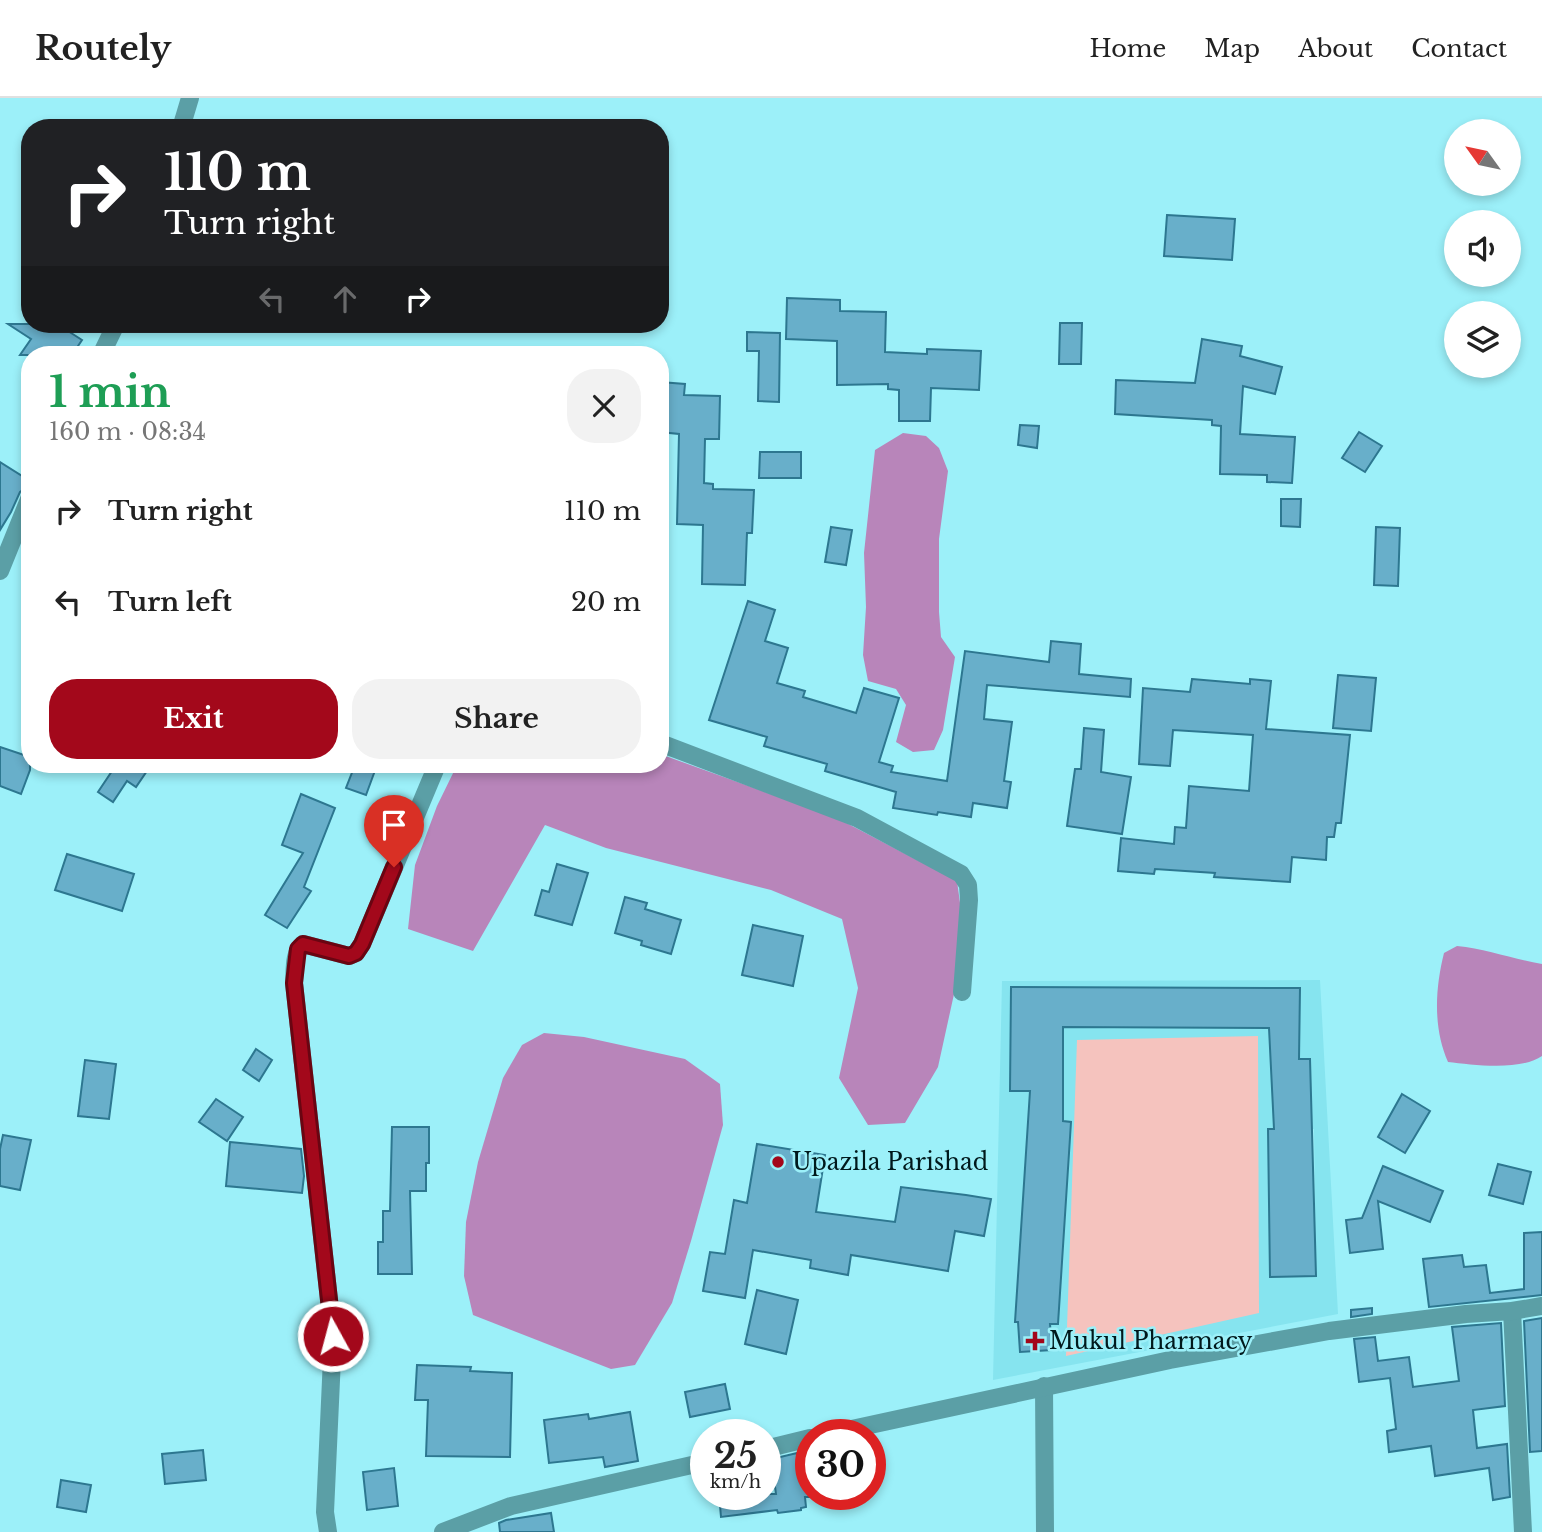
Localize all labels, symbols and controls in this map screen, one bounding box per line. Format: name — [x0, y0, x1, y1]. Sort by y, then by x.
text: Routely — [35, 28, 171, 69]
text: Home — [1090, 34, 1166, 63]
text: Map — [1204, 34, 1260, 63]
text: About — [1298, 34, 1373, 63]
text: Contact — [1411, 34, 1507, 63]
north arrow — [1444, 119, 1521, 196]
map controls — [1444, 119, 1521, 378]
text: 110 m — [164, 142, 311, 203]
icon: right — [49, 147, 140, 238]
text: Turn right — [164, 203, 335, 243]
button: sound — [1444, 210, 1521, 287]
icon: left — [253, 280, 291, 318]
icon: ahead — [326, 280, 364, 318]
icon: right — [399, 280, 437, 318]
button: layers — [1444, 301, 1521, 378]
text: 1 min — [49, 366, 171, 418]
button: close — [567, 369, 641, 443]
text: 160 m · 08:34 — [49, 418, 206, 446]
icon: right — [49, 492, 87, 530]
text: Turn right — [108, 495, 253, 527]
text: 110 m — [564, 495, 641, 527]
icon: left — [49, 583, 87, 621]
text: Turn left — [108, 586, 232, 618]
text: 20 m — [571, 586, 641, 618]
button: Exit — [49, 679, 338, 759]
button: Share — [352, 679, 641, 759]
pin — [364, 795, 424, 867]
icon: arrive — [375, 806, 413, 844]
place label: Upazila Parishad — [792, 1148, 988, 1176]
marker: Upazila Parishad — [770, 1154, 786, 1170]
position arrow — [296, 1299, 370, 1373]
place label: Mukul Pharmacy — [1049, 1327, 1253, 1355]
marker: Mukul Pharmacy — [1027, 1333, 1043, 1349]
speed limit sign: 30 — [795, 1419, 886, 1510]
text: 25 — [714, 1434, 757, 1477]
text: km/h — [710, 1471, 761, 1493]

